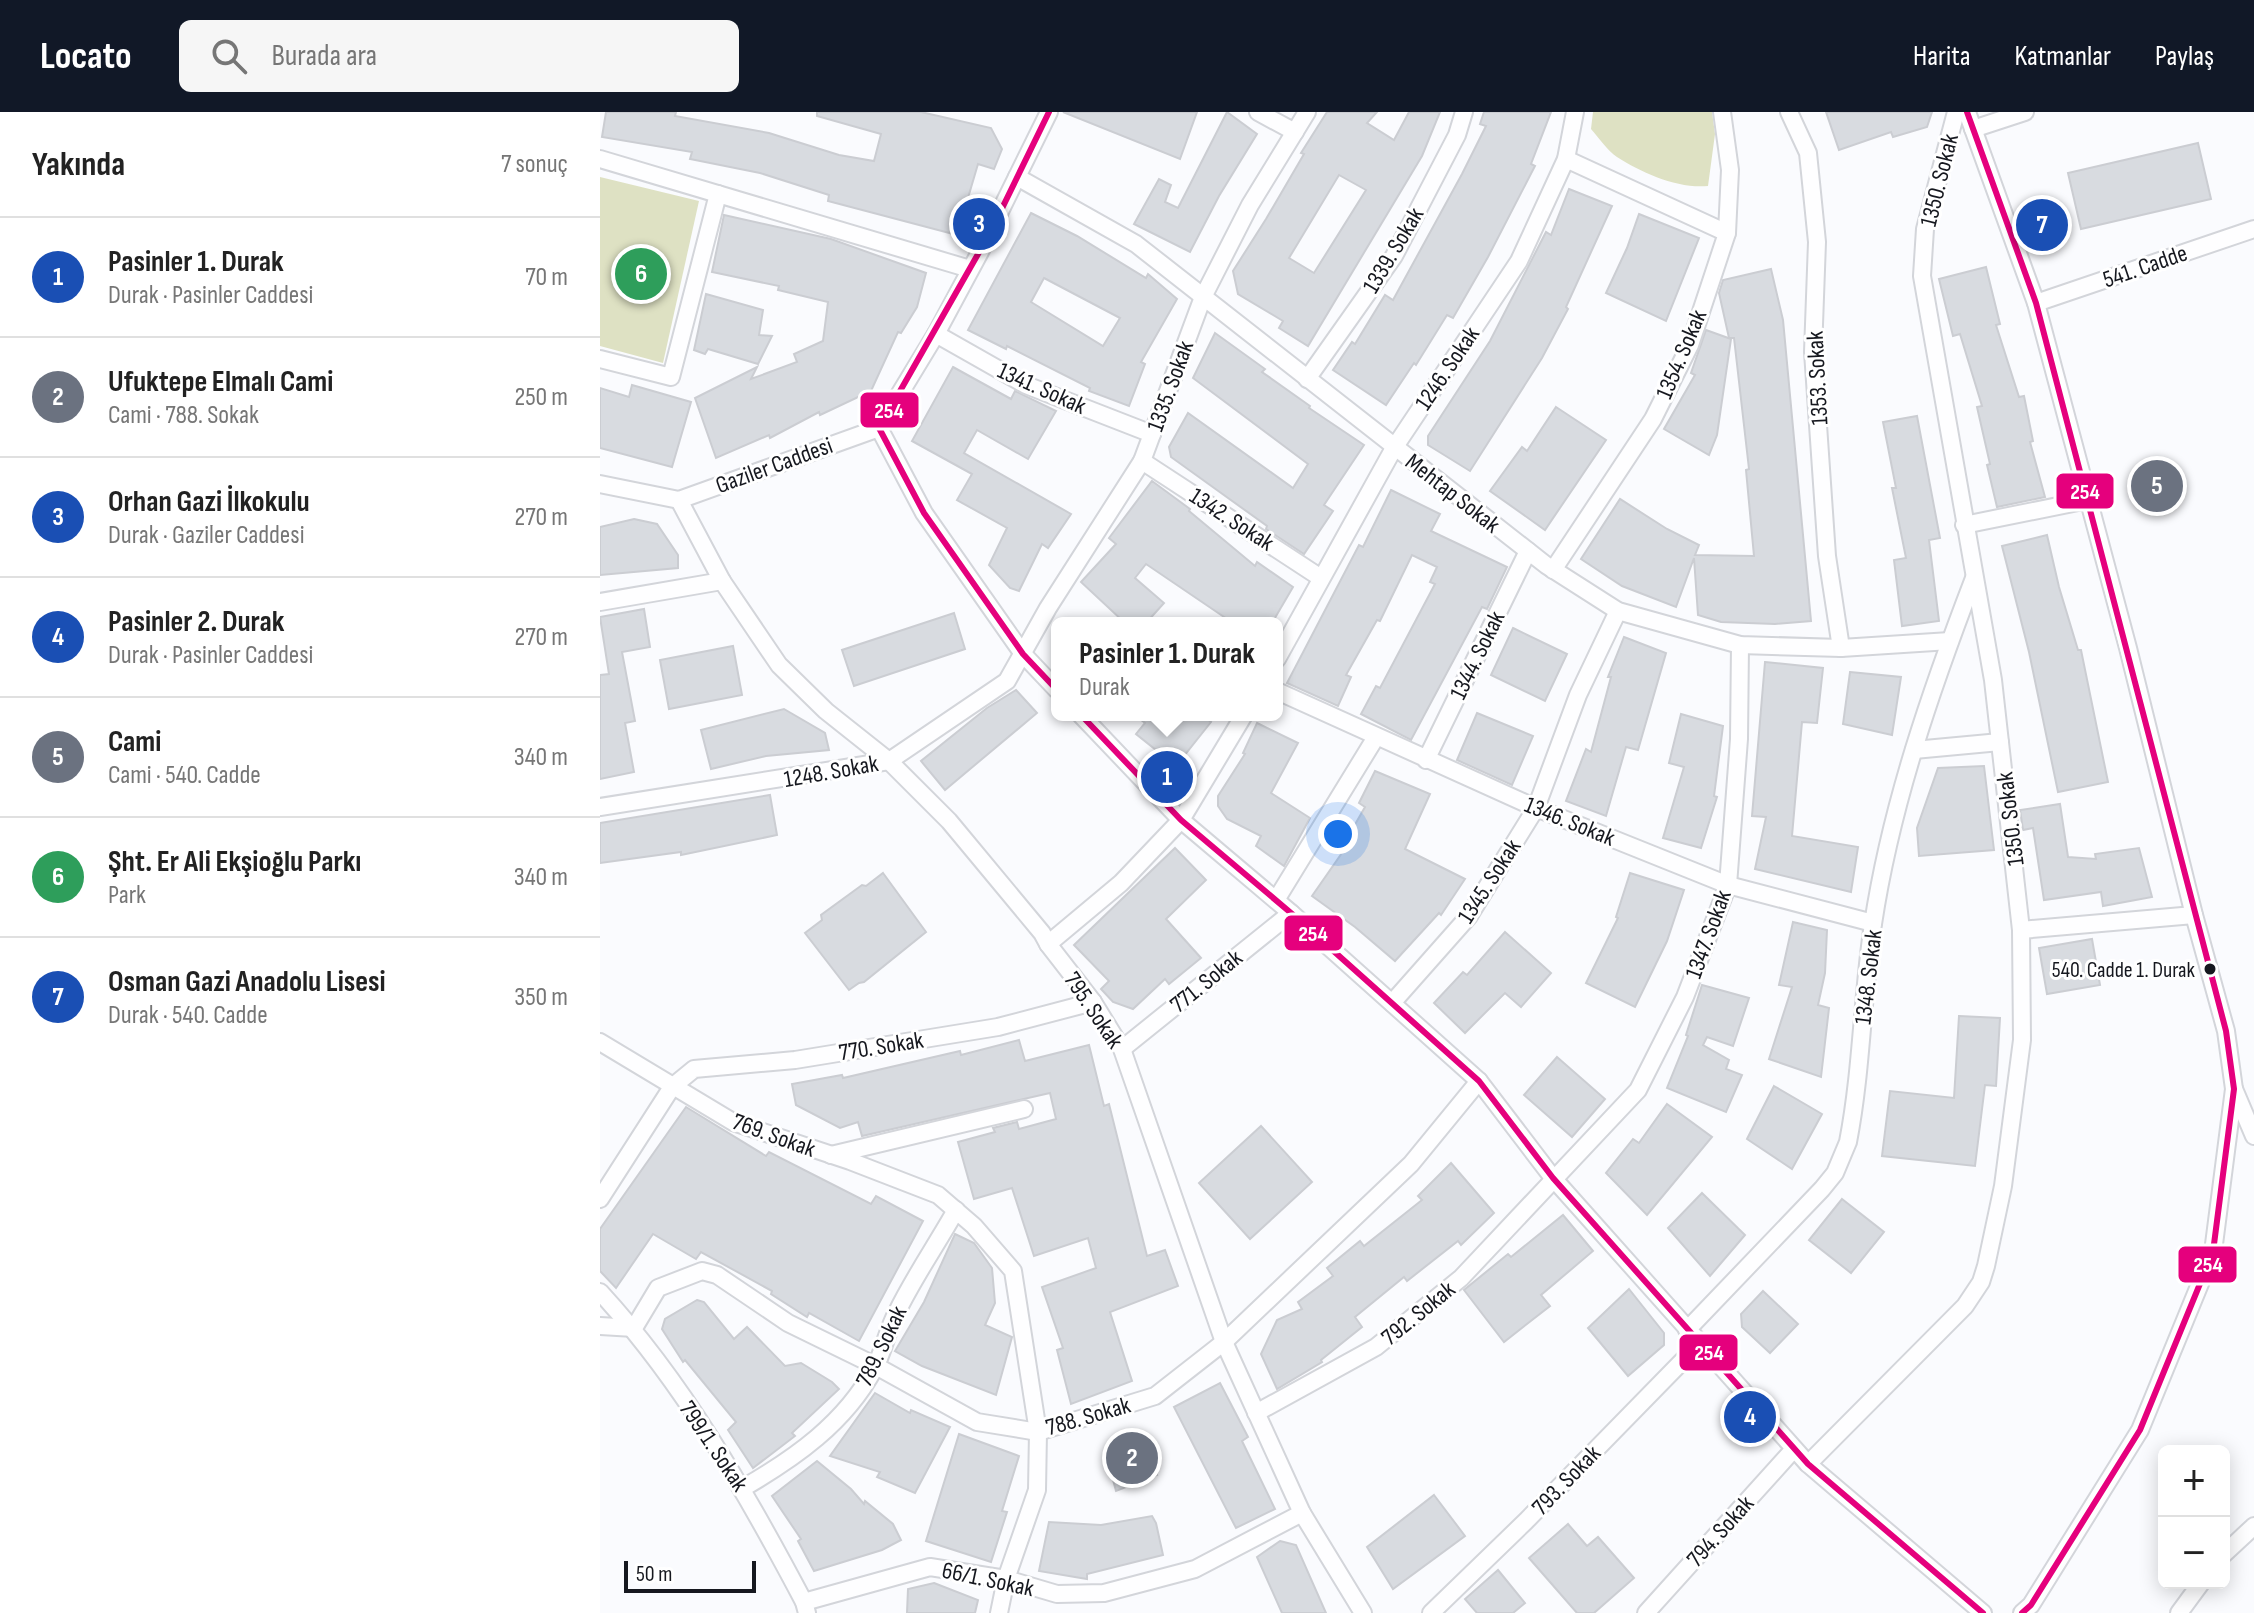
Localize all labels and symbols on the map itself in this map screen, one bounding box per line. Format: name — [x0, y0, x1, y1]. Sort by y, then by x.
street label: 1350. Sokak — [1914, 131, 1965, 229]
pin: 3 — [953, 194, 1005, 254]
pin: 7 — [2016, 195, 2068, 255]
street label: 1339. Sokak — [1357, 202, 1430, 298]
street label: 541. Cadde — [2099, 239, 2191, 294]
pin: 6 — [615, 244, 667, 304]
street label: 1354. Sokak — [1650, 305, 1713, 403]
street label: 1246. Sokak — [1409, 321, 1486, 416]
street label: 1353. Sokak — [1801, 330, 1834, 426]
street label: 1335. Sokak — [1141, 337, 1200, 435]
street label: 1341. Sokak — [993, 356, 1091, 421]
line badge: 254 — [859, 391, 920, 429]
text: 254 — [874, 398, 904, 425]
street label: Gaziler Caddesi — [712, 431, 837, 500]
street label: Mehtap Sokak — [1400, 447, 1506, 539]
pin: 5 — [2131, 456, 2183, 516]
line badge: 254 — [2055, 472, 2115, 510]
text: 254 — [2070, 479, 2100, 506]
street label: 1342. Sokak — [1184, 481, 1279, 557]
street label: 1344. Sokak — [1444, 606, 1511, 704]
pin: 1 — [1141, 747, 1193, 807]
street label: 1248. Sokak — [782, 749, 880, 794]
street label: 1350. Sokak — [1990, 770, 2031, 867]
street label: 1346. Sokak — [1520, 790, 1619, 853]
your location — [1318, 814, 1358, 854]
street label: 1345. Sokak — [1452, 834, 1527, 929]
street label: 1347. Sokak — [1679, 886, 1738, 982]
line badge: 254 — [1283, 914, 1344, 952]
text: 254 — [1298, 921, 1328, 948]
street label: 1348. Sokak — [1848, 928, 1889, 1026]
street label: 771. Sokak — [1164, 944, 1248, 1019]
place label: 540. Cadde 1. Durak — [2052, 957, 2196, 984]
marker: 540. Cadde 1. Durak — [2202, 961, 2218, 977]
street label: 795. Sokak — [1058, 967, 1130, 1054]
street label: 770. Sokak — [837, 1026, 925, 1067]
street label: 769. Sokak — [728, 1107, 819, 1164]
line badge: 254 — [2177, 1245, 2238, 1284]
text: 254 — [2193, 1252, 2223, 1279]
street label: 792. Sokak — [1376, 1275, 1461, 1352]
street label: 789. Sokak — [850, 1301, 913, 1391]
line badge: 254 — [1678, 1333, 1739, 1372]
text: 254 — [1694, 1340, 1724, 1367]
pin: 4 — [1724, 1387, 1776, 1447]
street label: 788. Sokak — [1043, 1391, 1134, 1442]
street label: 799/1. Sokak — [673, 1395, 754, 1497]
pin: 2 — [1106, 1428, 1158, 1488]
street label: 793. Sokak — [1526, 1439, 1607, 1522]
street label: 794. Sokak — [1681, 1490, 1760, 1573]
street label: 66/1. Sokak — [939, 1556, 1037, 1603]
scale bar — [624, 1557, 756, 1593]

